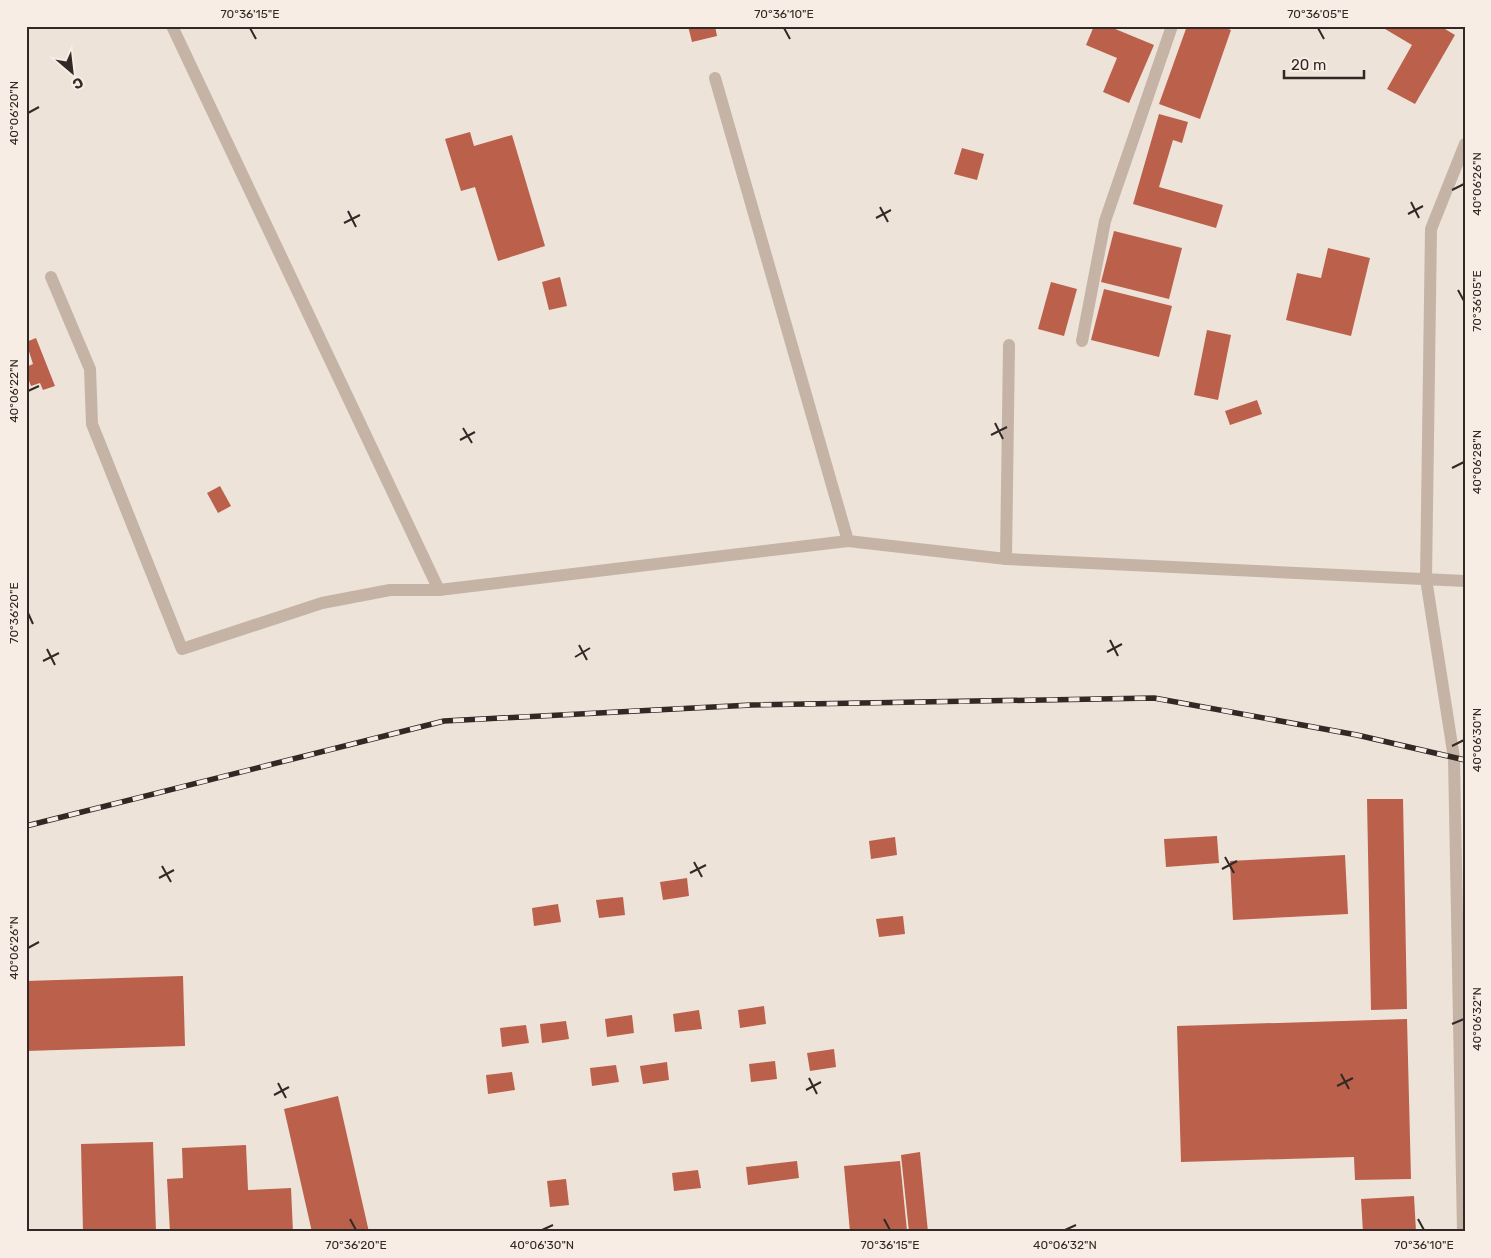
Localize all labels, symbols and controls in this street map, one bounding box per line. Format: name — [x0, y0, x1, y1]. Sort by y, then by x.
text: 70°36'15"E — [220, 7, 280, 21]
text: 70°36'10"E — [754, 7, 814, 21]
text: 70°36'05"E — [1287, 7, 1349, 21]
north arrow — [48, 48, 98, 98]
scale bar — [1284, 48, 1364, 80]
text: 20 m — [1291, 56, 1326, 74]
text: С — [69, 73, 86, 93]
text: 40°06'20"N — [7, 81, 21, 145]
text: 40°06'26"N — [1470, 152, 1484, 216]
text: 70°36'05"E — [1470, 270, 1484, 332]
text: 40°06'22"N — [7, 359, 21, 423]
text: 40°06'28"N — [1470, 430, 1484, 494]
text: 70°36'20"E — [7, 582, 21, 644]
text: 40°06'30"N — [1470, 708, 1484, 772]
text: 40°06'26"N — [7, 916, 21, 980]
text: 40°06'32"N — [1470, 987, 1484, 1051]
text: 70°36'20"E — [325, 1238, 387, 1252]
text: 40°06'30"N — [510, 1238, 574, 1252]
text: 70°36'15"E — [860, 1238, 920, 1252]
text: 40°06'32"N — [1033, 1238, 1097, 1252]
text: 70°36'10"E — [1394, 1238, 1454, 1252]

